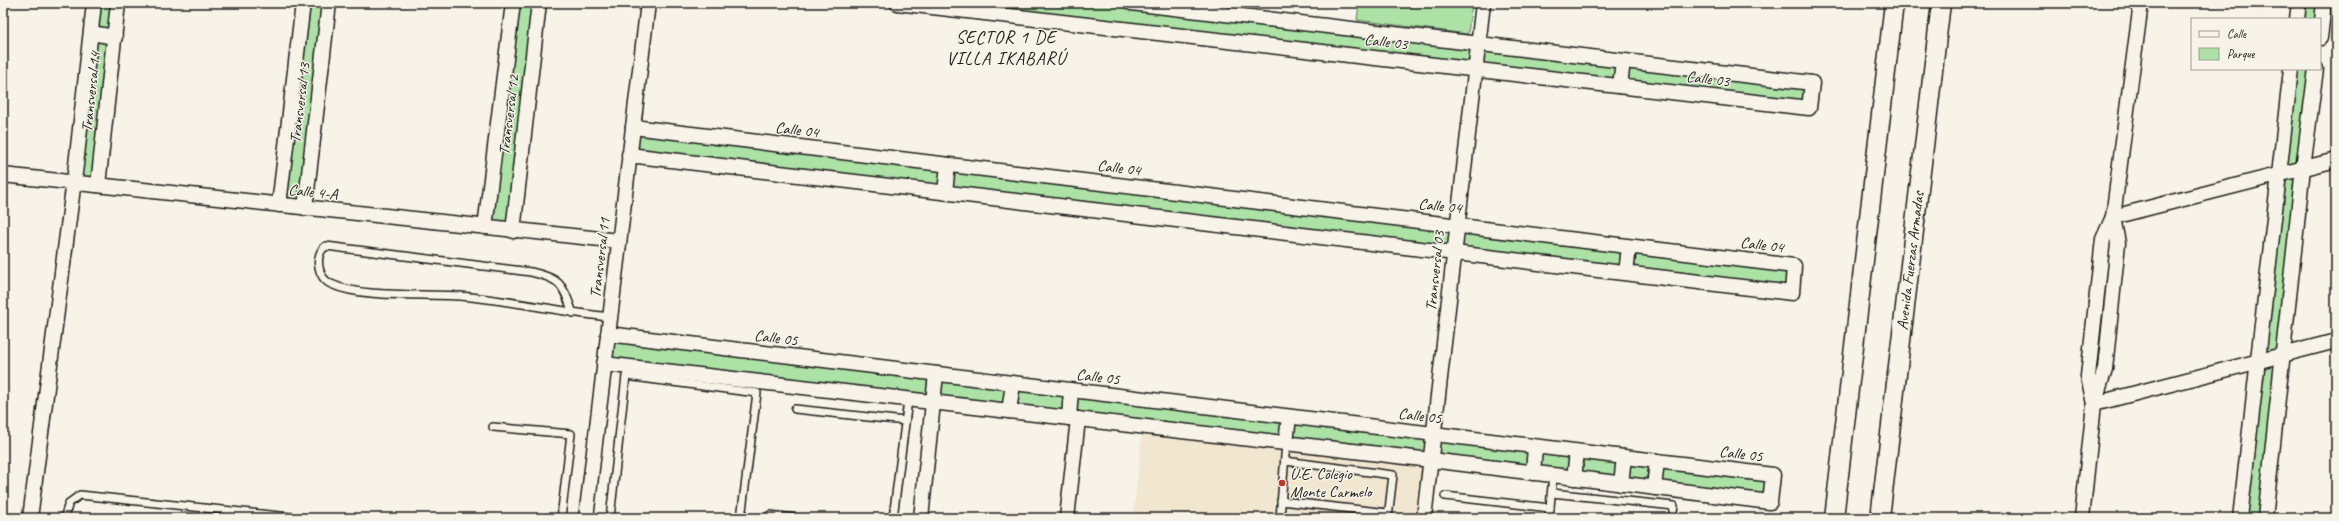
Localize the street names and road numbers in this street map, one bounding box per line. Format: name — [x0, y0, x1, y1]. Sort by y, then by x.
street label: Calle 03 — [1363, 29, 1411, 55]
street label: Transversal 14 — [77, 49, 105, 133]
street label: Transversal 13 — [285, 60, 315, 144]
street label: Calle 03 — [1685, 66, 1733, 92]
street label: Transversal 12 — [494, 72, 524, 156]
street label: Calle 04 — [774, 117, 822, 143]
street label: Calle 04 — [1096, 155, 1144, 181]
street label: Calle 4-A — [287, 179, 340, 205]
street label: Avenida Fuerzas Armadas — [1892, 189, 1929, 331]
street label: Calle 04 — [1417, 194, 1464, 218]
street label: Transversal 11 — [585, 216, 615, 299]
street label: Transversal 03 — [1421, 228, 1449, 312]
street label: Calle 04 — [1739, 232, 1787, 258]
street label: Calle 05 — [753, 325, 800, 351]
street label: Calle 05 — [1075, 364, 1122, 390]
street label: Calle 05 — [1397, 403, 1444, 429]
street label: Calle 05 — [1718, 441, 1765, 467]

